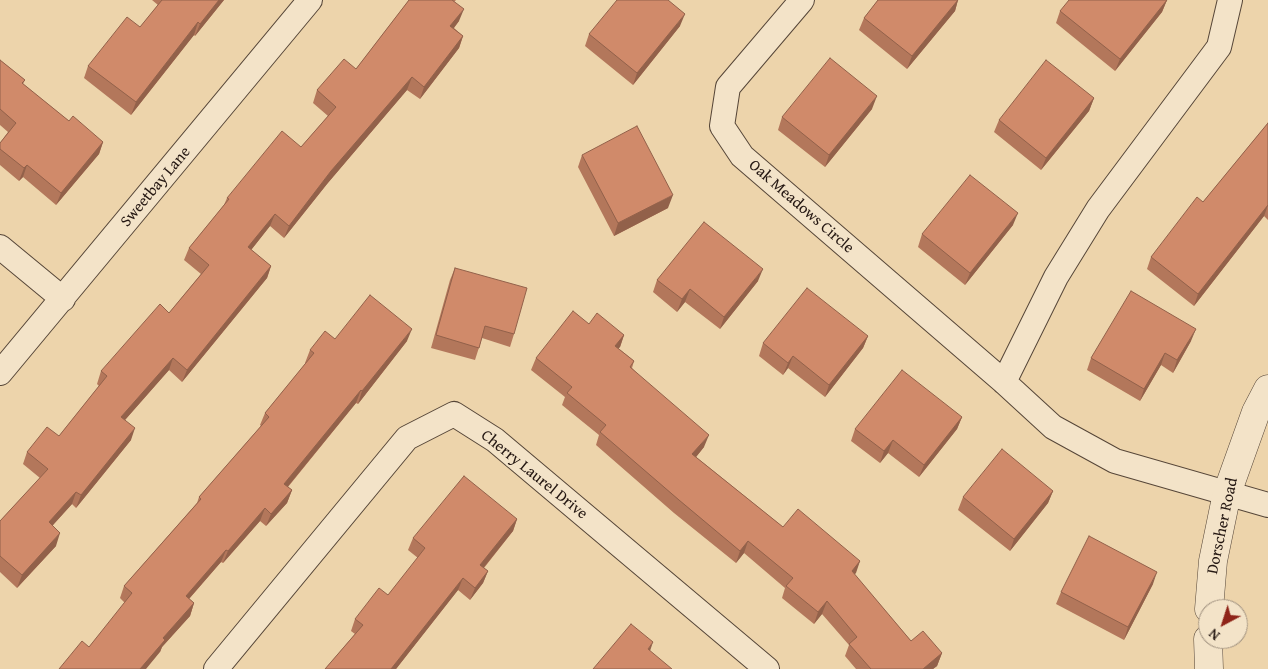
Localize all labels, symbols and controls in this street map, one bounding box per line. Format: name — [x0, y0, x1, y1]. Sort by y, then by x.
street label: Sweetbay Lane — [117, 143, 195, 231]
street label: Oak Meadows Circle — [744, 156, 858, 258]
street label: Cherry Laurel Drive — [477, 426, 591, 524]
street label: Dorscher Road — [1203, 476, 1243, 576]
north arrow — [1198, 599, 1248, 649]
text: N — [1204, 624, 1224, 645]

